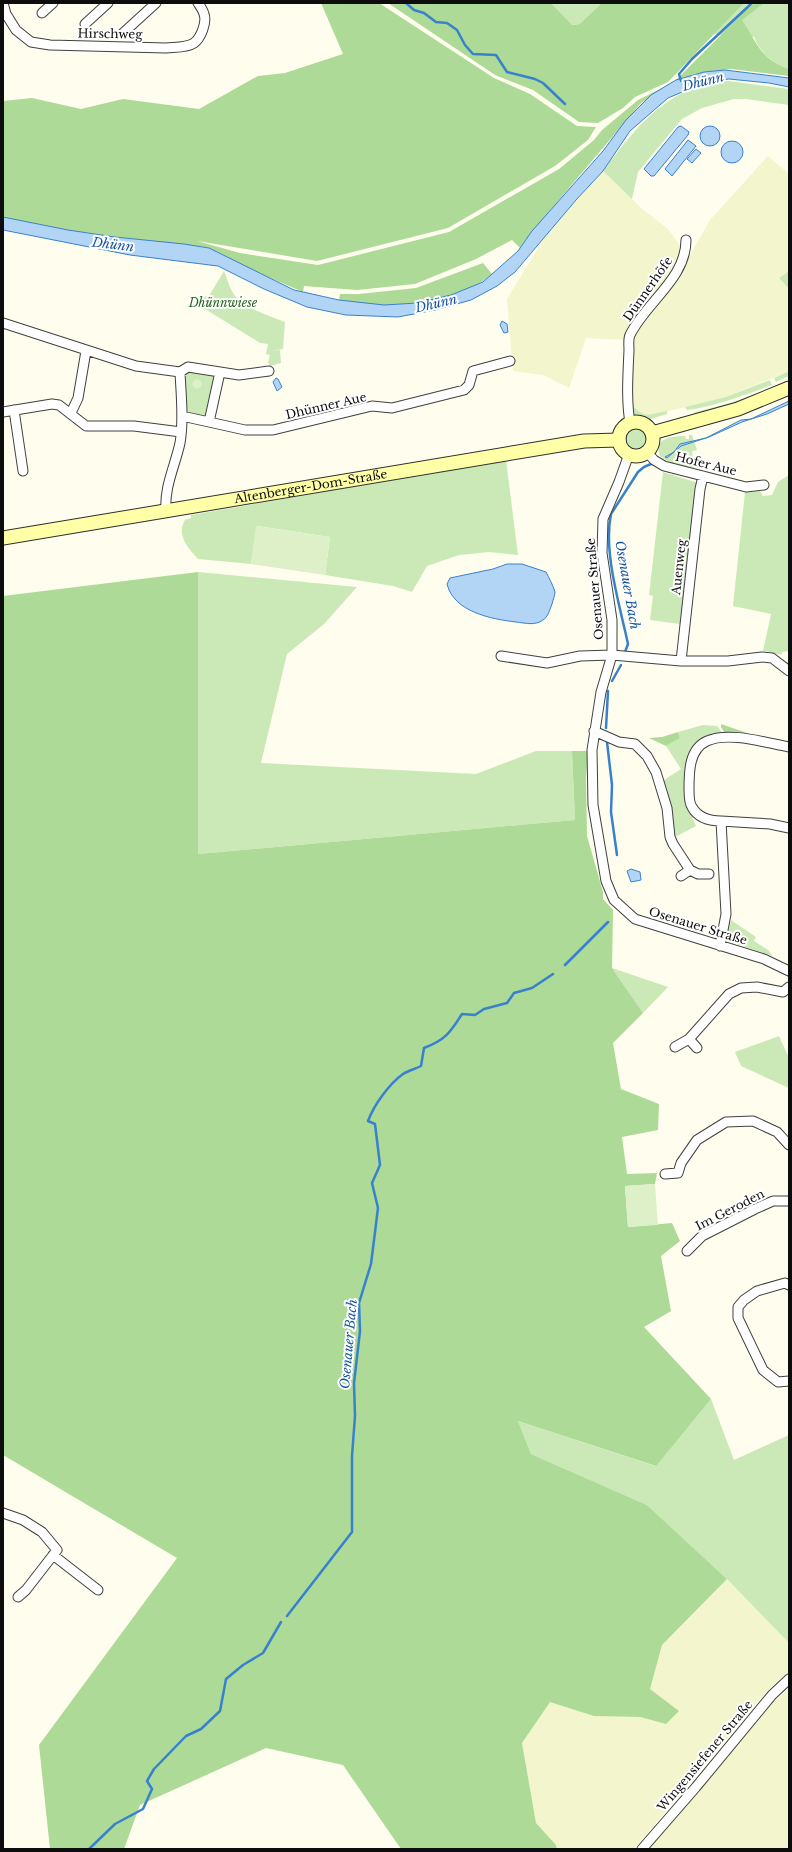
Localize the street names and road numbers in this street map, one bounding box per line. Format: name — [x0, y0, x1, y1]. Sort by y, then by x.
street label: Hirschweg — [77, 25, 143, 42]
street label: Dünnerhöfe — [620, 253, 675, 324]
street label: Dhünner Aue — [284, 389, 368, 422]
street label: Hofer Aue — [674, 449, 738, 478]
street label: Altenberger-Dom-Straße — [232, 466, 388, 506]
street label: Osenauer Straße — [583, 537, 606, 640]
street label: Auenweg — [668, 537, 689, 597]
street label: Osenauer Straße — [647, 903, 749, 948]
street label: Im Geroden — [693, 1186, 767, 1233]
street label: Wingensiefener Straße — [653, 1697, 756, 1815]

